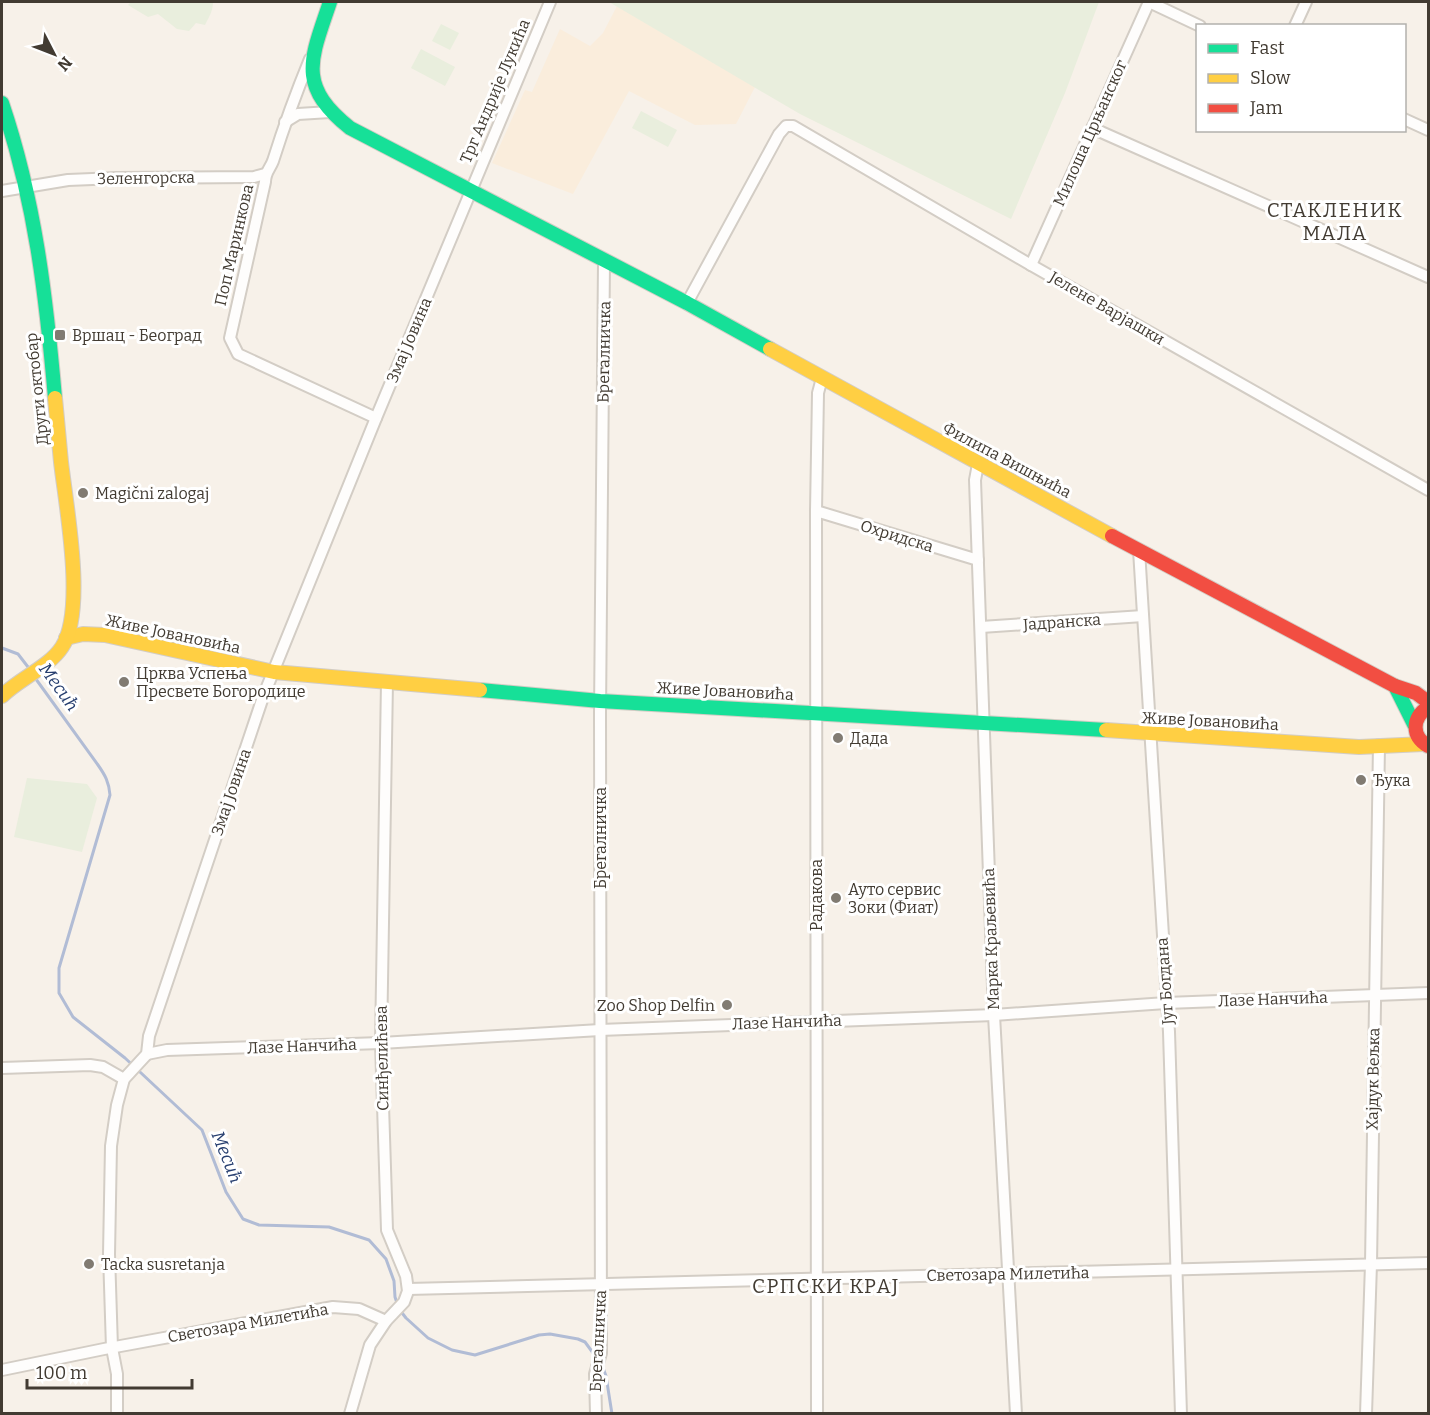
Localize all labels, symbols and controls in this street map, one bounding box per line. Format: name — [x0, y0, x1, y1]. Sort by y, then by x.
street label: Трг Андрије Лукића — [456, 16, 534, 166]
north arrow — [24, 24, 84, 84]
legend — [1196, 24, 1406, 132]
text: Fast — [1250, 37, 1285, 59]
text: N — [54, 53, 76, 75]
street label: Милоша Црњанског — [1049, 57, 1131, 209]
text: Slow — [1250, 67, 1291, 89]
text: Jam — [1249, 97, 1283, 119]
street label: Зеленгорска — [97, 168, 195, 188]
street label: Поп Маринкова — [211, 182, 257, 308]
district label: СТАКЛЕНИК МАЛА — [1267, 198, 1403, 245]
street label: Јелене Варјашки — [1045, 267, 1168, 349]
street label: Змај Јовина — [383, 294, 436, 386]
street label: Брегалничка — [594, 301, 614, 403]
place label: Вршац - Београд — [72, 326, 202, 345]
marker: Вршац - Београд — [53, 328, 67, 342]
street label: Други октобар — [22, 332, 52, 446]
street label: Филипа Вишњића — [940, 418, 1075, 502]
place label: Magični zalogaj — [95, 484, 209, 503]
marker: Magični zalogaj — [76, 486, 90, 500]
street label: Охридска — [858, 516, 936, 556]
street label: Живе Јовановића — [104, 610, 242, 658]
street label: Јадранска — [1021, 610, 1102, 634]
water label: Месић — [34, 659, 84, 715]
place label: Црква Успења Пресвете Богородице — [136, 664, 306, 701]
marker: Црква Успења Пресвете Богородице — [117, 675, 131, 689]
street label: Живе Јовановића — [656, 678, 794, 704]
street label: Живе Јовановића — [1141, 708, 1279, 734]
place label: Дада — [850, 729, 889, 748]
marker: Дада — [831, 731, 845, 745]
street label: Змај Јовина — [207, 746, 255, 838]
place label: Ђука — [1373, 771, 1411, 790]
marker: Ђука — [1354, 773, 1368, 787]
street label: Брегалничка — [591, 787, 610, 889]
street label: Радакова — [807, 859, 826, 931]
street label: Марка Краљевића — [979, 867, 1003, 1010]
place label: Ауто сервис Зоки (Фиат) — [848, 880, 941, 917]
marker: Ауто сервис Зоки (Фиат) — [829, 891, 843, 905]
street label: Југ Богдана — [1152, 936, 1178, 1026]
street label: Лазе Нанчића — [1218, 988, 1329, 1010]
place label: Zoo Shop Delfin — [597, 996, 715, 1015]
marker: Zoo Shop Delfin — [720, 998, 734, 1012]
street label: Синђелићева — [372, 1005, 392, 1111]
street label: Лазе Нанчића — [732, 1011, 843, 1033]
street label: Хајдук Вељка — [1363, 1027, 1383, 1131]
street label: Лазе Нанчића — [247, 1035, 358, 1057]
water label: Месић — [207, 1128, 247, 1186]
place label: Tacka susretanja — [101, 1255, 225, 1274]
marker: Tacka susretanja — [82, 1257, 96, 1271]
street label: Светозара Милетића — [926, 1263, 1090, 1285]
district label: СРПСКИ КРАЈ — [752, 1274, 900, 1298]
street label: Брегалничка — [586, 1289, 610, 1392]
street label: Светозара Милетића — [166, 1299, 330, 1347]
scale bar — [27, 1352, 192, 1390]
text: 100 m — [36, 1362, 87, 1384]

